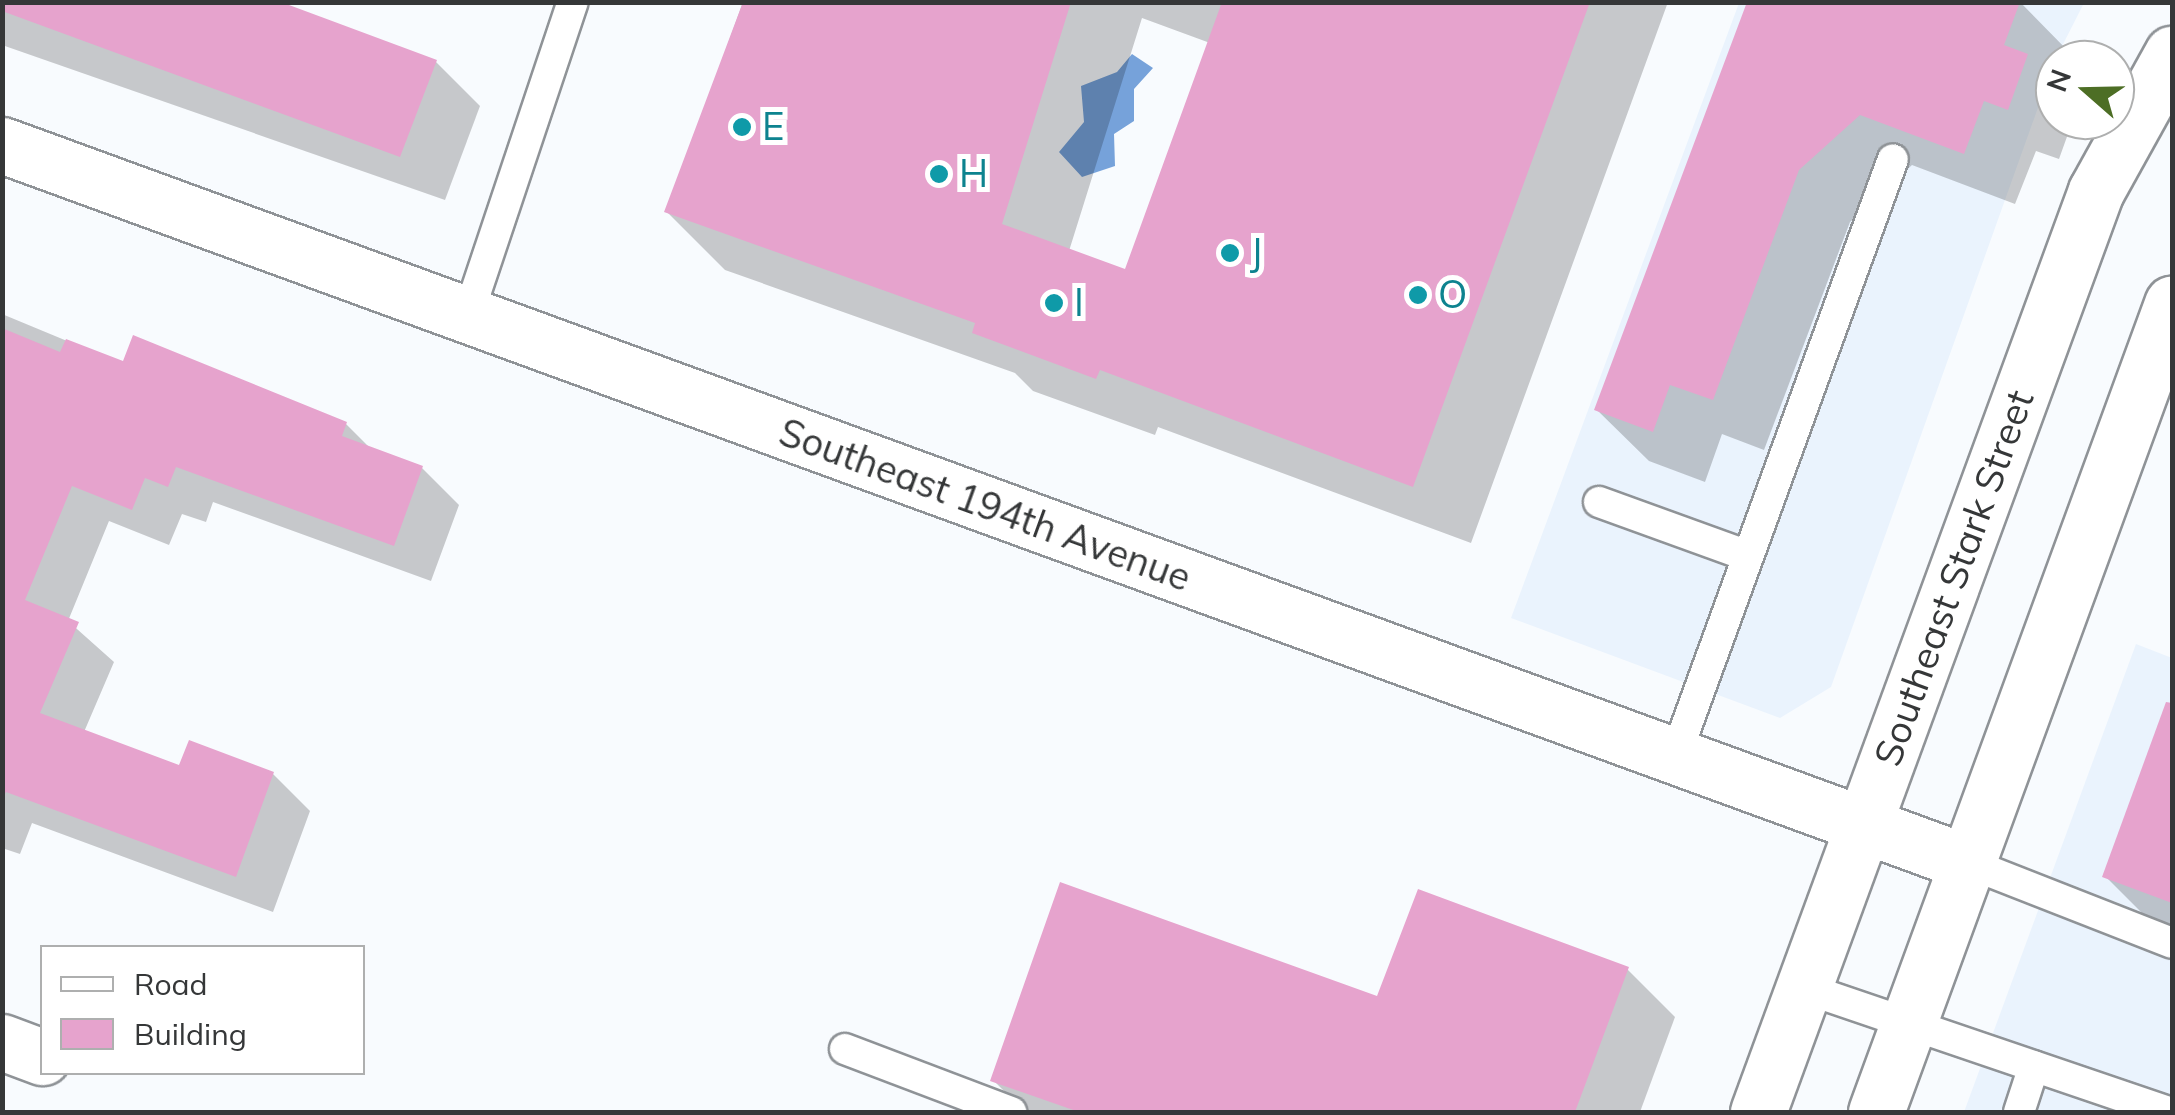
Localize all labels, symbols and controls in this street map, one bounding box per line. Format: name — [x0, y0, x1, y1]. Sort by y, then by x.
north arrow — [2035, 40, 2135, 140]
text: N — [2038, 64, 2078, 96]
place label: E — [762, 104, 784, 150]
marker: E — [731, 116, 753, 138]
place label: H — [959, 151, 988, 197]
marker: H — [928, 163, 950, 185]
place label: J — [1250, 230, 1263, 276]
marker: J — [1219, 242, 1241, 264]
place label: O — [1438, 272, 1467, 318]
place label: I — [1074, 280, 1084, 326]
marker: O — [1407, 284, 1429, 306]
marker: I — [1043, 292, 1065, 314]
street label: Southeast Stark Street — [1865, 384, 2043, 772]
street label: Southeast 194th Avenue — [773, 409, 1197, 601]
legend — [40, 945, 365, 1075]
text: Road — [134, 965, 208, 1003]
text: Building — [134, 1015, 247, 1053]

